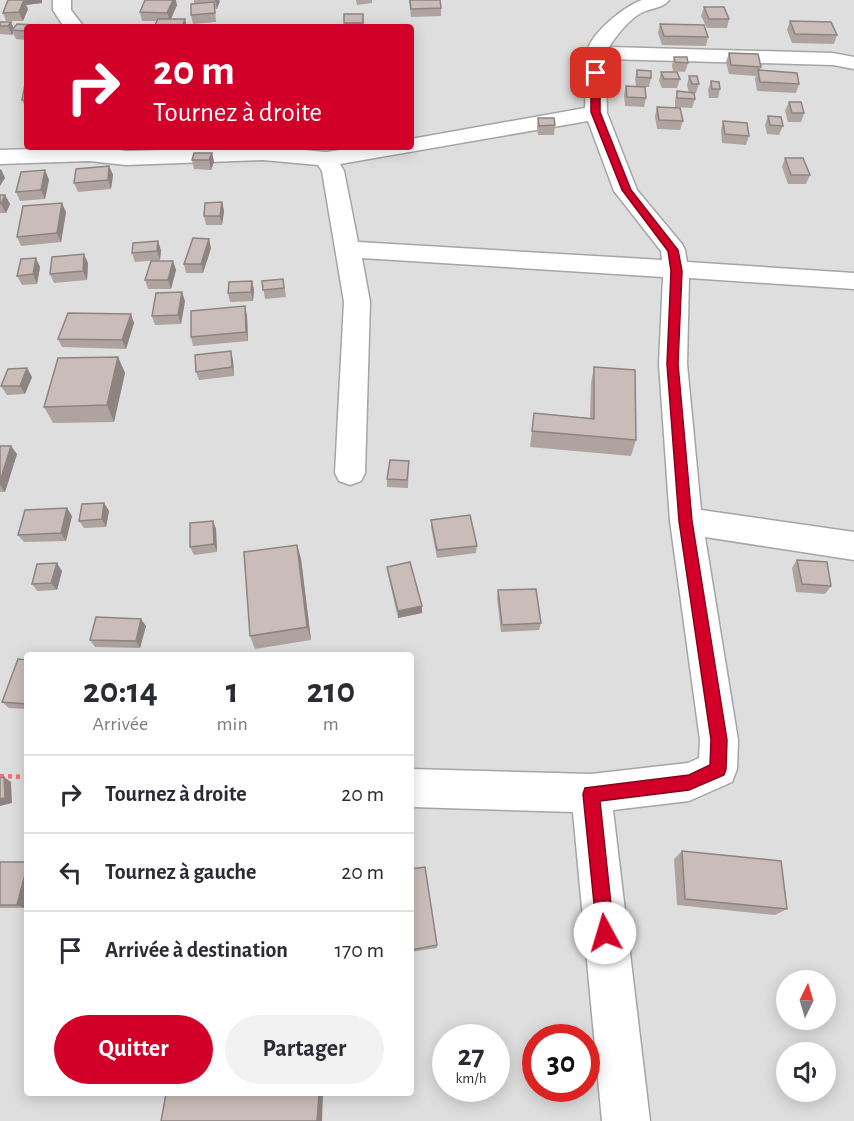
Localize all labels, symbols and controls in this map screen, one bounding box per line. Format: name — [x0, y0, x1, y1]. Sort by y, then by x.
pin — [570, 47, 621, 98]
icon: right — [54, 48, 132, 126]
text: 20 m — [153, 50, 235, 92]
icon: arrive — [579, 56, 612, 89]
text: Tournez à droite — [153, 99, 322, 126]
text: 20:14 — [83, 673, 158, 709]
text: 1 — [226, 673, 239, 709]
text: 210 — [307, 673, 355, 709]
text: Arrivée — [92, 714, 148, 734]
text: min — [217, 714, 248, 734]
text: m — [323, 714, 339, 734]
icon: right — [54, 778, 87, 811]
text: Tournez à droite — [105, 783, 247, 805]
text: 20 m — [341, 783, 384, 805]
icon: left — [54, 856, 87, 889]
text: Tournez à gauche — [105, 861, 256, 883]
text: 20 m — [341, 861, 384, 883]
position arrow — [573, 901, 637, 965]
icon: arrive — [54, 934, 87, 967]
text: Arrivée à destination — [105, 939, 288, 961]
text: 170 m — [334, 939, 384, 961]
north arrow — [776, 970, 836, 1030]
map controls — [776, 970, 836, 1102]
button: Quitter — [54, 1015, 213, 1084]
button: Partager — [225, 1015, 384, 1084]
speed limit sign: 30 — [522, 1024, 600, 1102]
text: 27 — [457, 1041, 485, 1071]
button: sound — [776, 1042, 836, 1102]
text: km/h — [456, 1071, 486, 1086]

